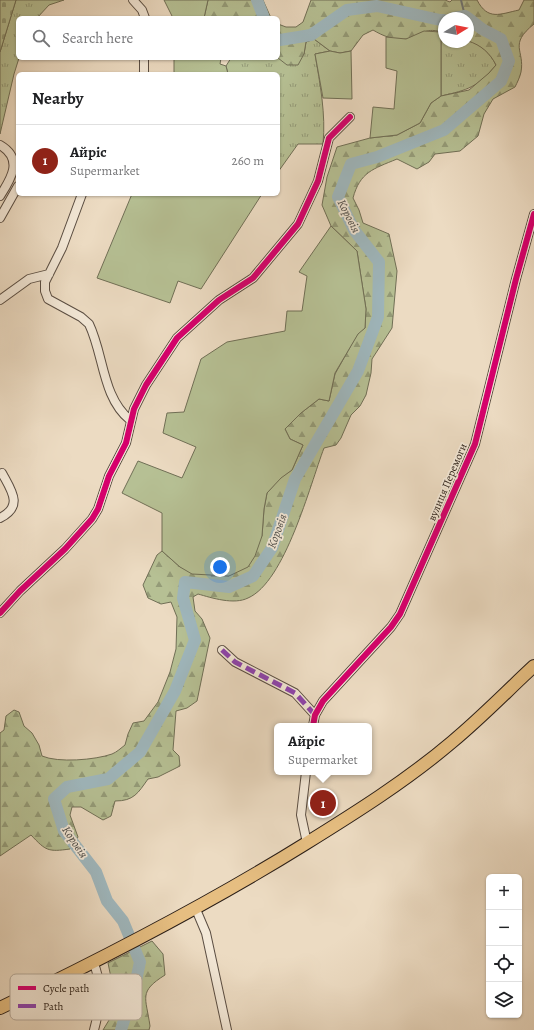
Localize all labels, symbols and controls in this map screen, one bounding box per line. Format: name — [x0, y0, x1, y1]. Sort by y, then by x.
north arrow — [438, 12, 474, 48]
search box — [16, 16, 280, 60]
icon: search — [30, 27, 52, 49]
text: Search here — [62, 28, 133, 48]
text: Nearby — [32, 87, 83, 110]
text: Айріс — [70, 142, 107, 162]
text: 1 — [43, 152, 47, 169]
text: 260 m — [231, 152, 264, 169]
text: Supermarket — [70, 162, 140, 179]
water label: Коровія — [334, 196, 364, 236]
street label: вулиця Перемоги — [424, 441, 471, 523]
water label: Коровія — [263, 511, 291, 551]
your location — [210, 557, 230, 577]
popup — [274, 723, 372, 775]
text: Айріс — [288, 731, 325, 751]
text: Supermarket — [288, 751, 358, 768]
pin: 1 — [310, 788, 336, 818]
water label: Коровія — [58, 823, 92, 862]
map controls — [486, 874, 522, 1018]
button: + — [486, 874, 522, 910]
button: − — [486, 910, 522, 946]
button: locate — [486, 946, 522, 982]
legend — [10, 974, 142, 1020]
text: Cycle path — [43, 981, 90, 996]
button: layers — [486, 982, 522, 1018]
text: Path — [43, 999, 64, 1014]

